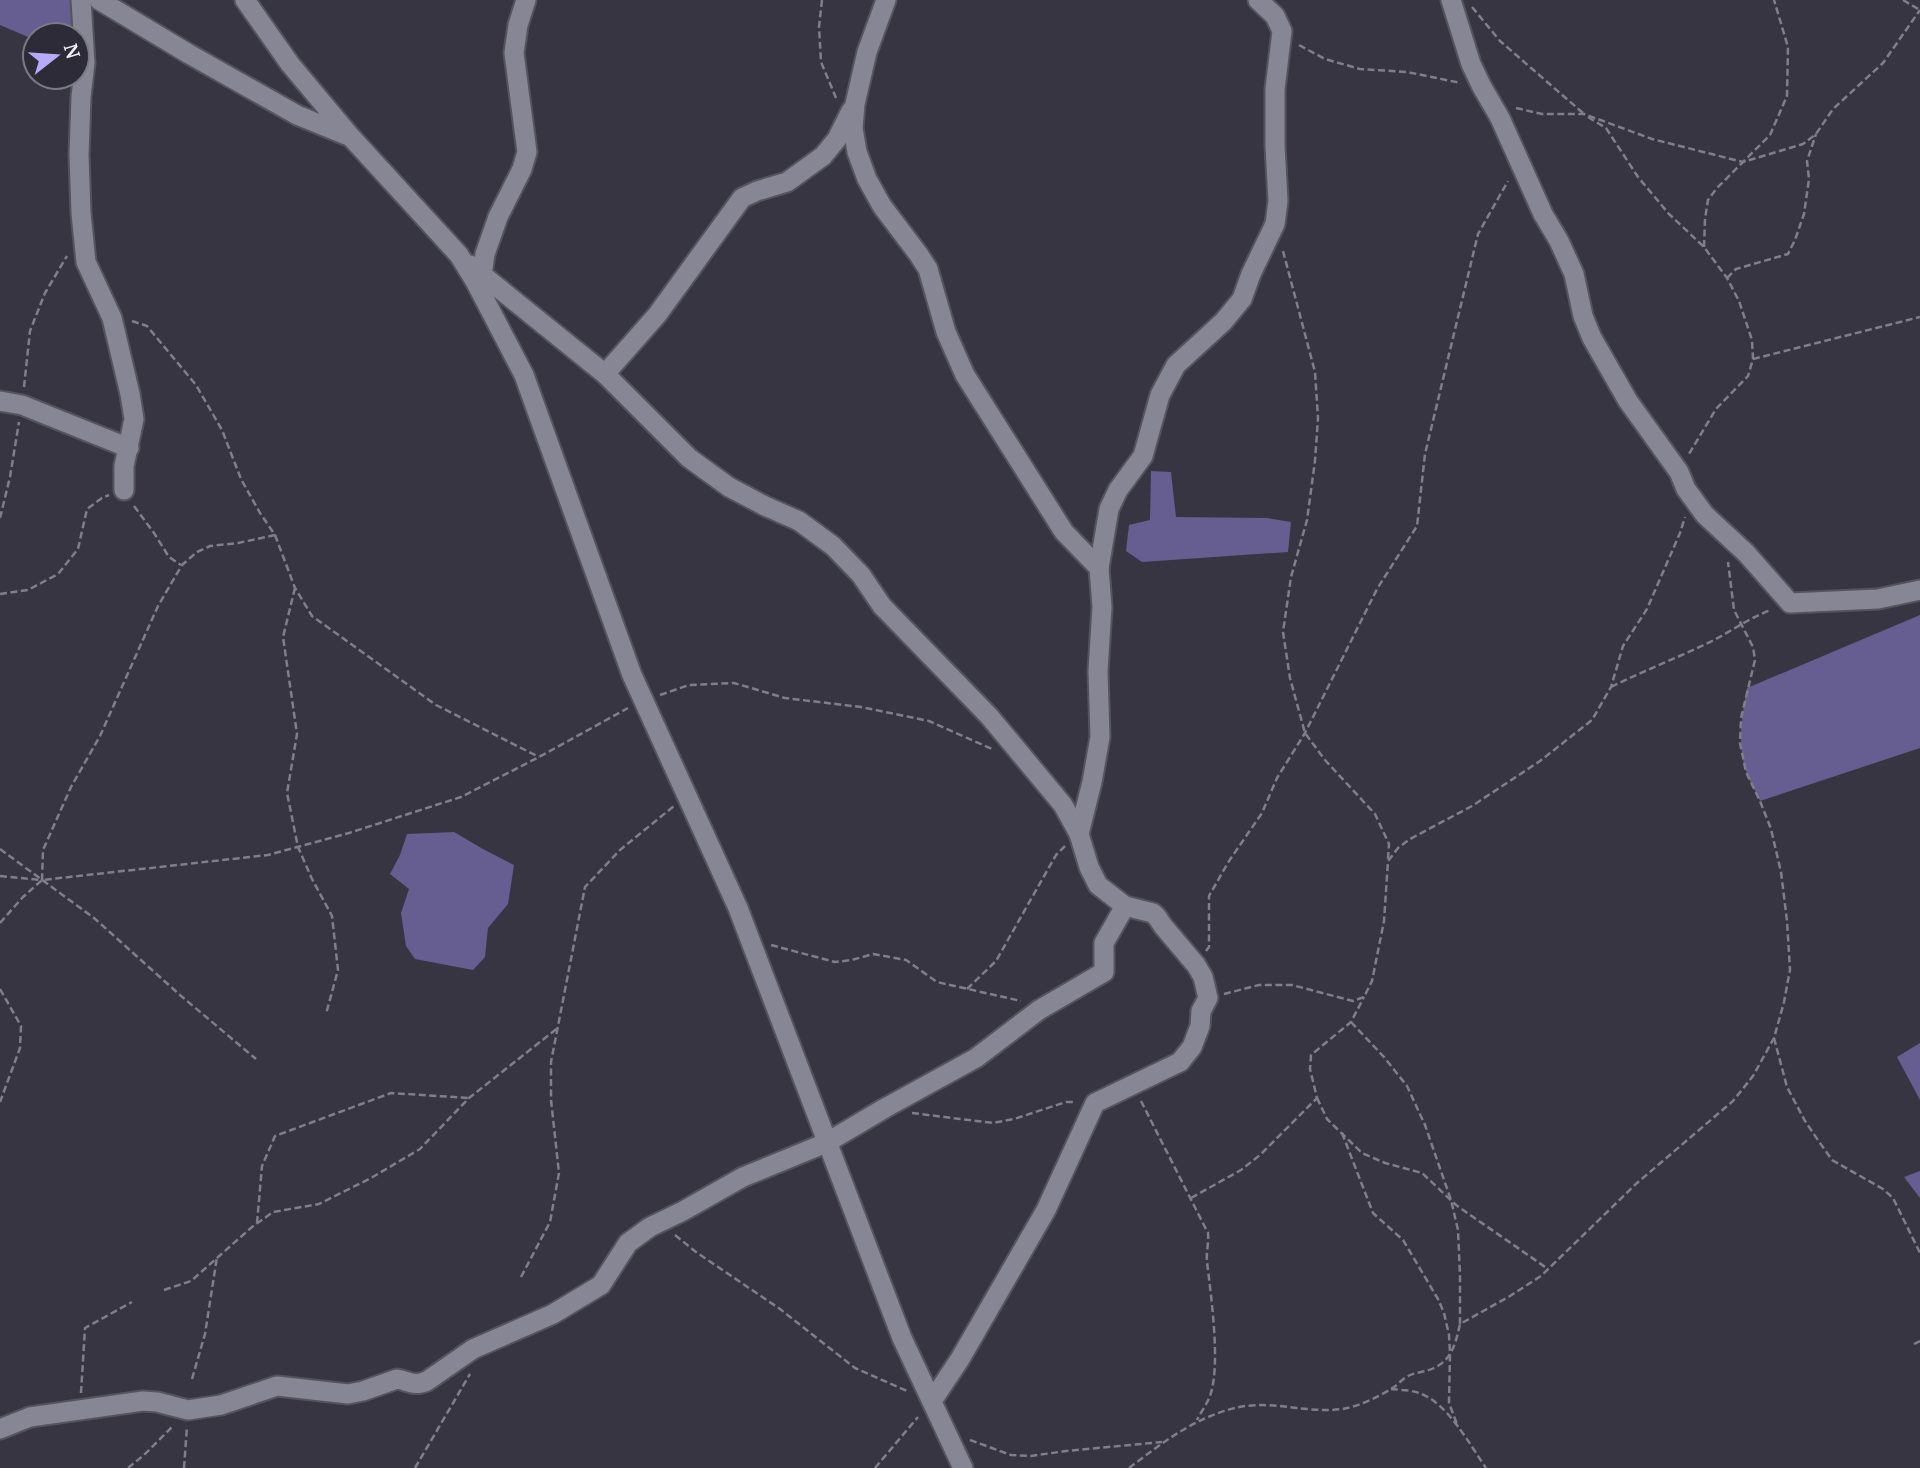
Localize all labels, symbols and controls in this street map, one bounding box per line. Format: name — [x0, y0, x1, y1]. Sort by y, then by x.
north arrow — [21, 21, 91, 91]
text: N — [59, 40, 87, 62]

